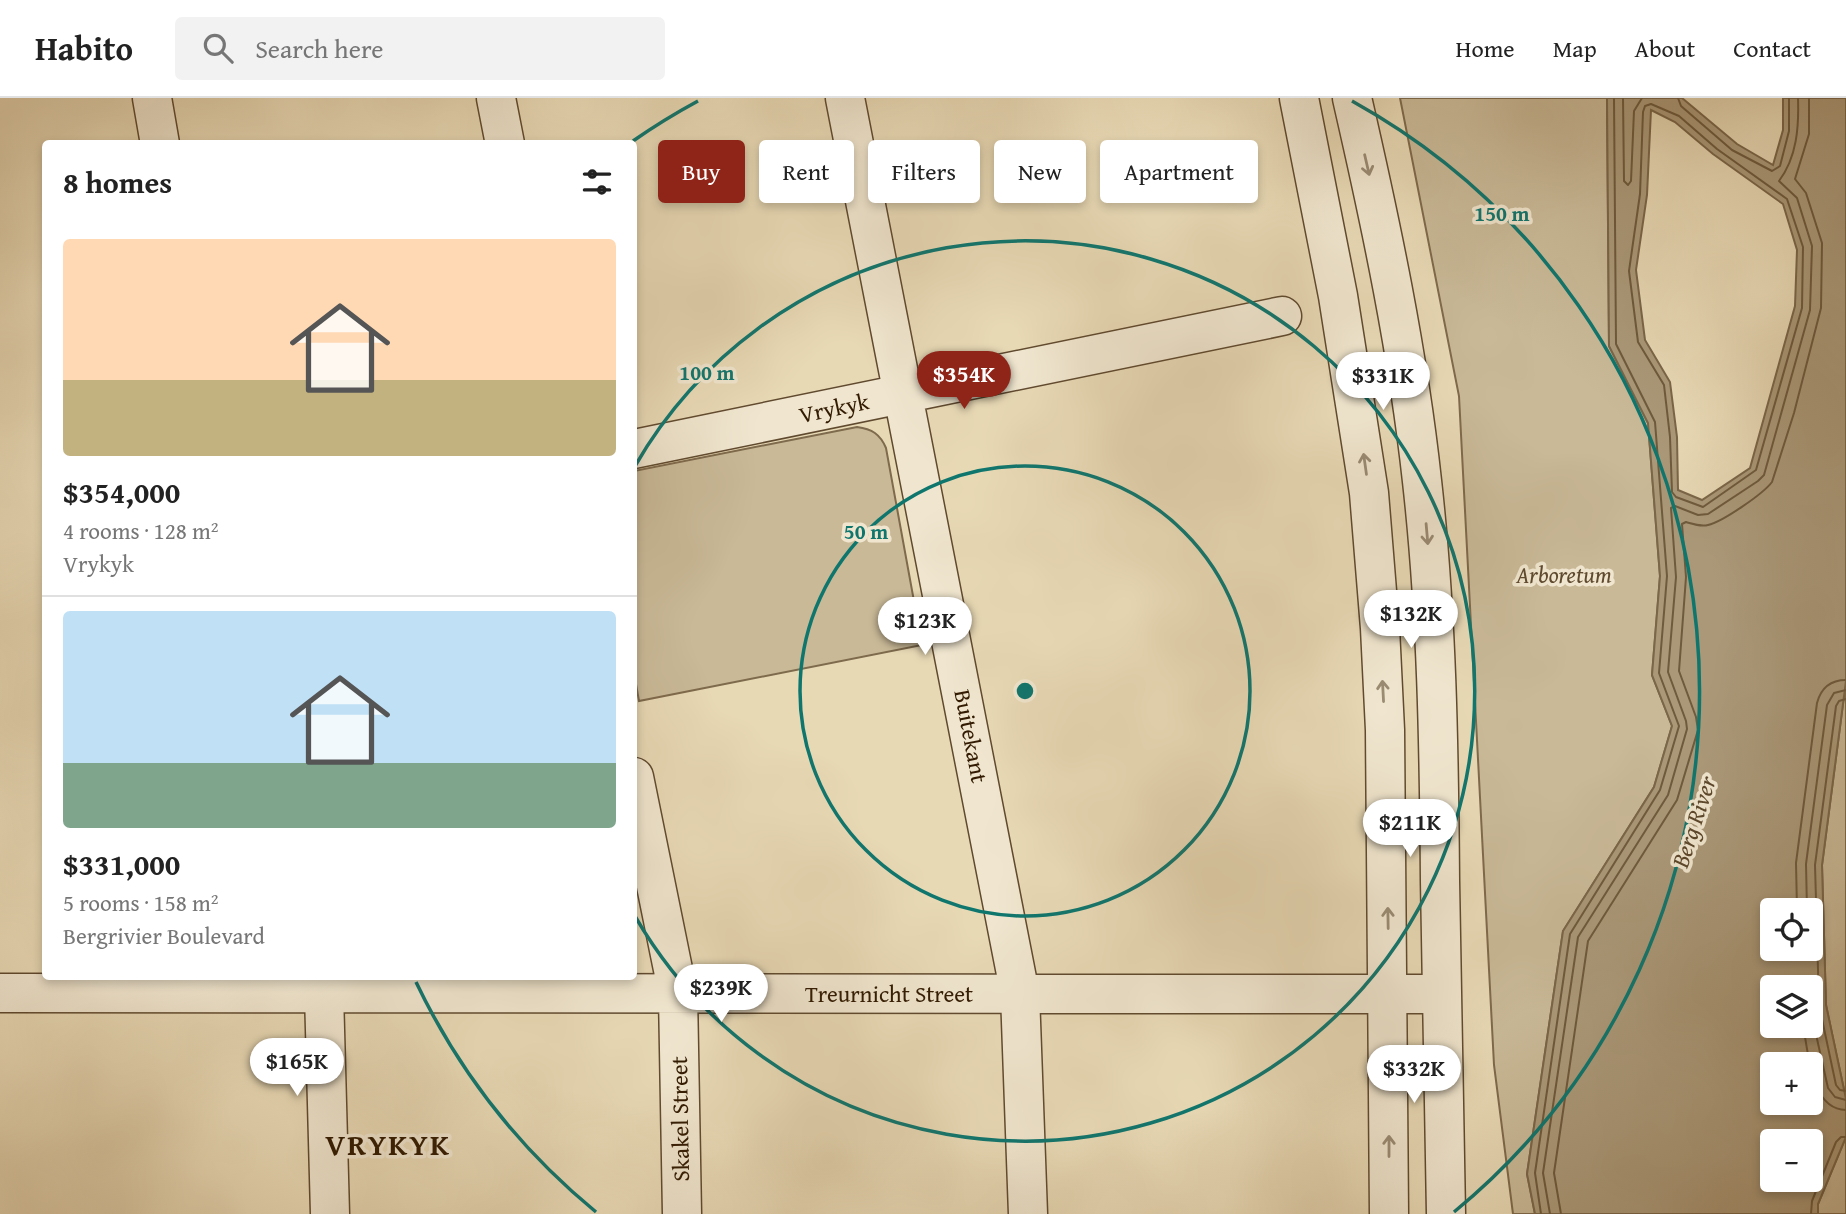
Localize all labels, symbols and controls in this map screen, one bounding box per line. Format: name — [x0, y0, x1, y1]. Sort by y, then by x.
search box — [175, 17, 665, 80]
text: Habito — [35, 24, 133, 72]
icon: search — [199, 29, 237, 67]
text: Search here — [255, 29, 383, 68]
text: Home — [1456, 31, 1515, 66]
text: Map — [1553, 31, 1597, 66]
text: About — [1635, 31, 1695, 66]
text: Contact — [1733, 31, 1811, 66]
chip: Buy — [658, 140, 745, 203]
chip: Rent — [759, 140, 854, 203]
chip: Filters — [868, 140, 980, 203]
chip: New — [994, 140, 1086, 203]
chip: Apartment — [1100, 140, 1258, 203]
one-way arrow — [1361, 153, 1375, 176]
text: 8 homes — [63, 160, 172, 204]
icon: filters — [578, 163, 616, 201]
text: 150 m — [1474, 198, 1530, 229]
icon: home — [277, 285, 403, 411]
pin: $354K — [915, 352, 1013, 411]
pin: $331K — [1334, 352, 1432, 412]
text: 100 m — [679, 357, 735, 388]
text: $354K — [933, 357, 995, 390]
text: $331K — [1352, 358, 1414, 391]
street label: Vrykyk — [796, 384, 872, 431]
one-way arrow — [1358, 453, 1371, 476]
text: $354,000 — [63, 470, 180, 514]
text: 4 rooms · 128 m² — [63, 514, 218, 547]
text: 50 m — [844, 516, 888, 547]
one-way arrow — [1421, 522, 1434, 545]
text: Vrykyk — [63, 547, 134, 580]
park label: Arboretum — [1515, 558, 1612, 591]
pin: $132K — [1362, 590, 1460, 650]
text: $132K — [1380, 596, 1442, 629]
pin: $123K — [876, 598, 974, 657]
text: $123K — [894, 603, 956, 636]
icon: home — [277, 657, 403, 783]
centre of rings — [1013, 679, 1037, 703]
one-way arrow — [1376, 680, 1389, 703]
street label: Buitekant — [946, 686, 997, 785]
water label: Berg River — [1662, 771, 1725, 873]
pin: $211K — [1361, 800, 1459, 859]
text: $211K — [1379, 805, 1441, 838]
text: $331,000 — [63, 842, 180, 886]
text: 5 rooms · 158 m² — [63, 886, 218, 919]
map controls — [1760, 898, 1823, 1192]
button: locate — [1760, 898, 1823, 961]
one-way arrow — [1381, 907, 1395, 930]
text: Bergrivier Boulevard — [63, 919, 265, 952]
pin: $239K — [672, 964, 770, 1024]
text: $239K — [690, 970, 752, 1003]
button: layers — [1760, 975, 1823, 1038]
street label: Treurnicht Street — [805, 977, 973, 1010]
pin: $165K — [248, 1038, 346, 1098]
text: $165K — [266, 1044, 328, 1077]
pin: $332K — [1365, 1046, 1463, 1105]
text: $332K — [1383, 1051, 1445, 1084]
button: + — [1760, 1052, 1823, 1115]
street label: Skakel Street — [662, 1056, 697, 1182]
district label: VRYKYK — [325, 1122, 451, 1166]
button: − — [1760, 1129, 1823, 1192]
one-way arrow — [1382, 1135, 1396, 1158]

